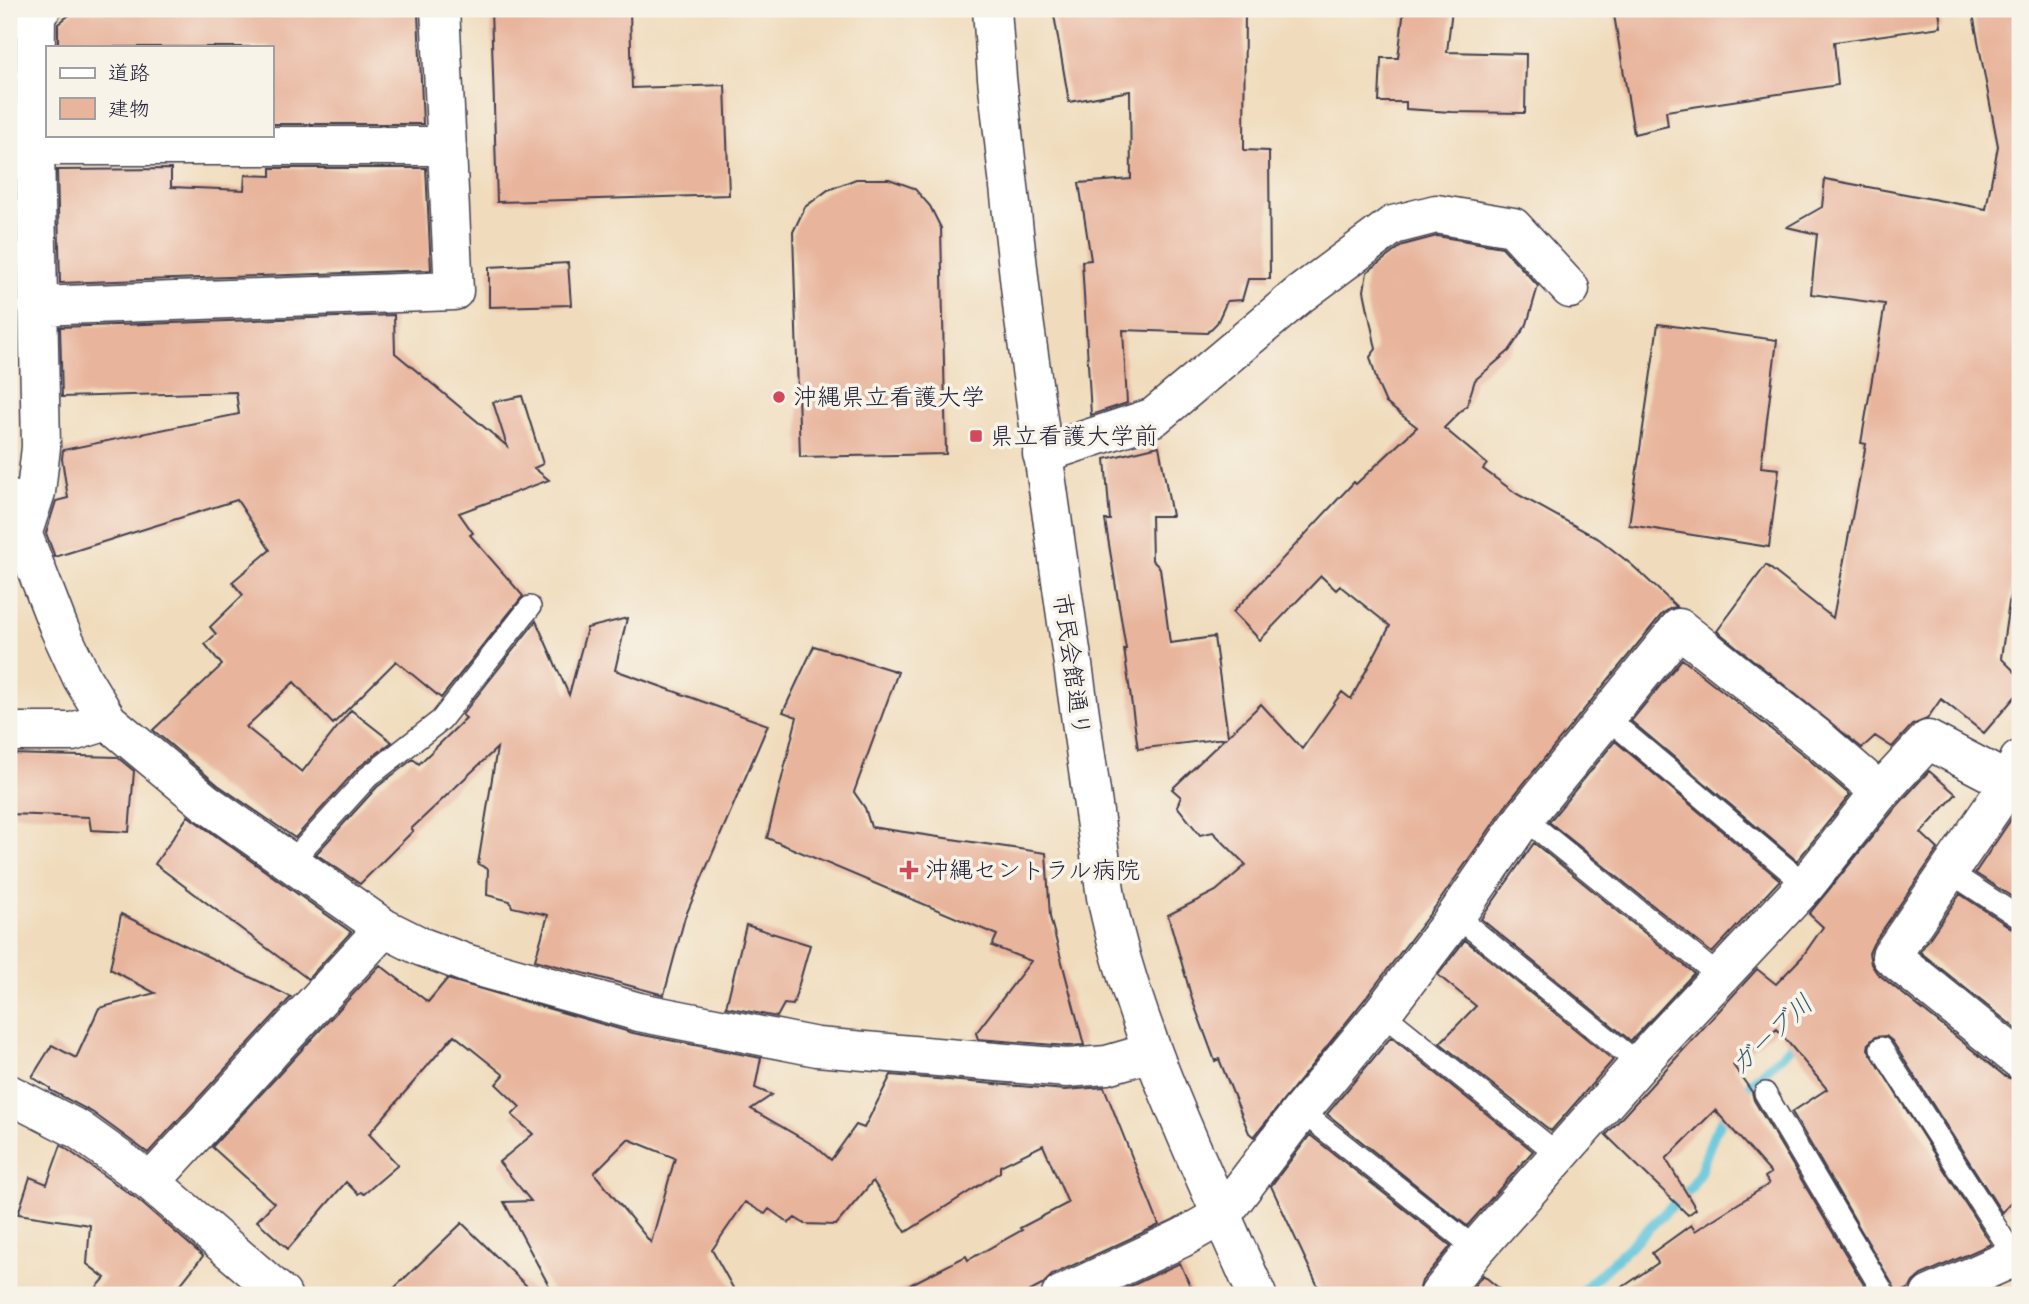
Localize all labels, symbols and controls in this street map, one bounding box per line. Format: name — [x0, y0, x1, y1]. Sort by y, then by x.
legend — [46, 46, 273, 136]
text: 道路 — [108, 60, 150, 87]
text: 建物 — [108, 96, 150, 123]
place label: 沖縄県立看護大学 — [793, 383, 985, 412]
marker: 沖縄県立看護大学 — [771, 389, 787, 405]
place label: 県立看護大学前 — [990, 422, 1158, 451]
marker: 県立看護大学前 — [968, 428, 984, 444]
street label: 市民会館通り — [1047, 592, 1096, 738]
place label: 沖縄セントラル病院 — [925, 856, 1140, 885]
marker: 沖縄セントラル病院 — [899, 860, 919, 880]
water label: ガーブ川 — [1723, 988, 1820, 1082]

